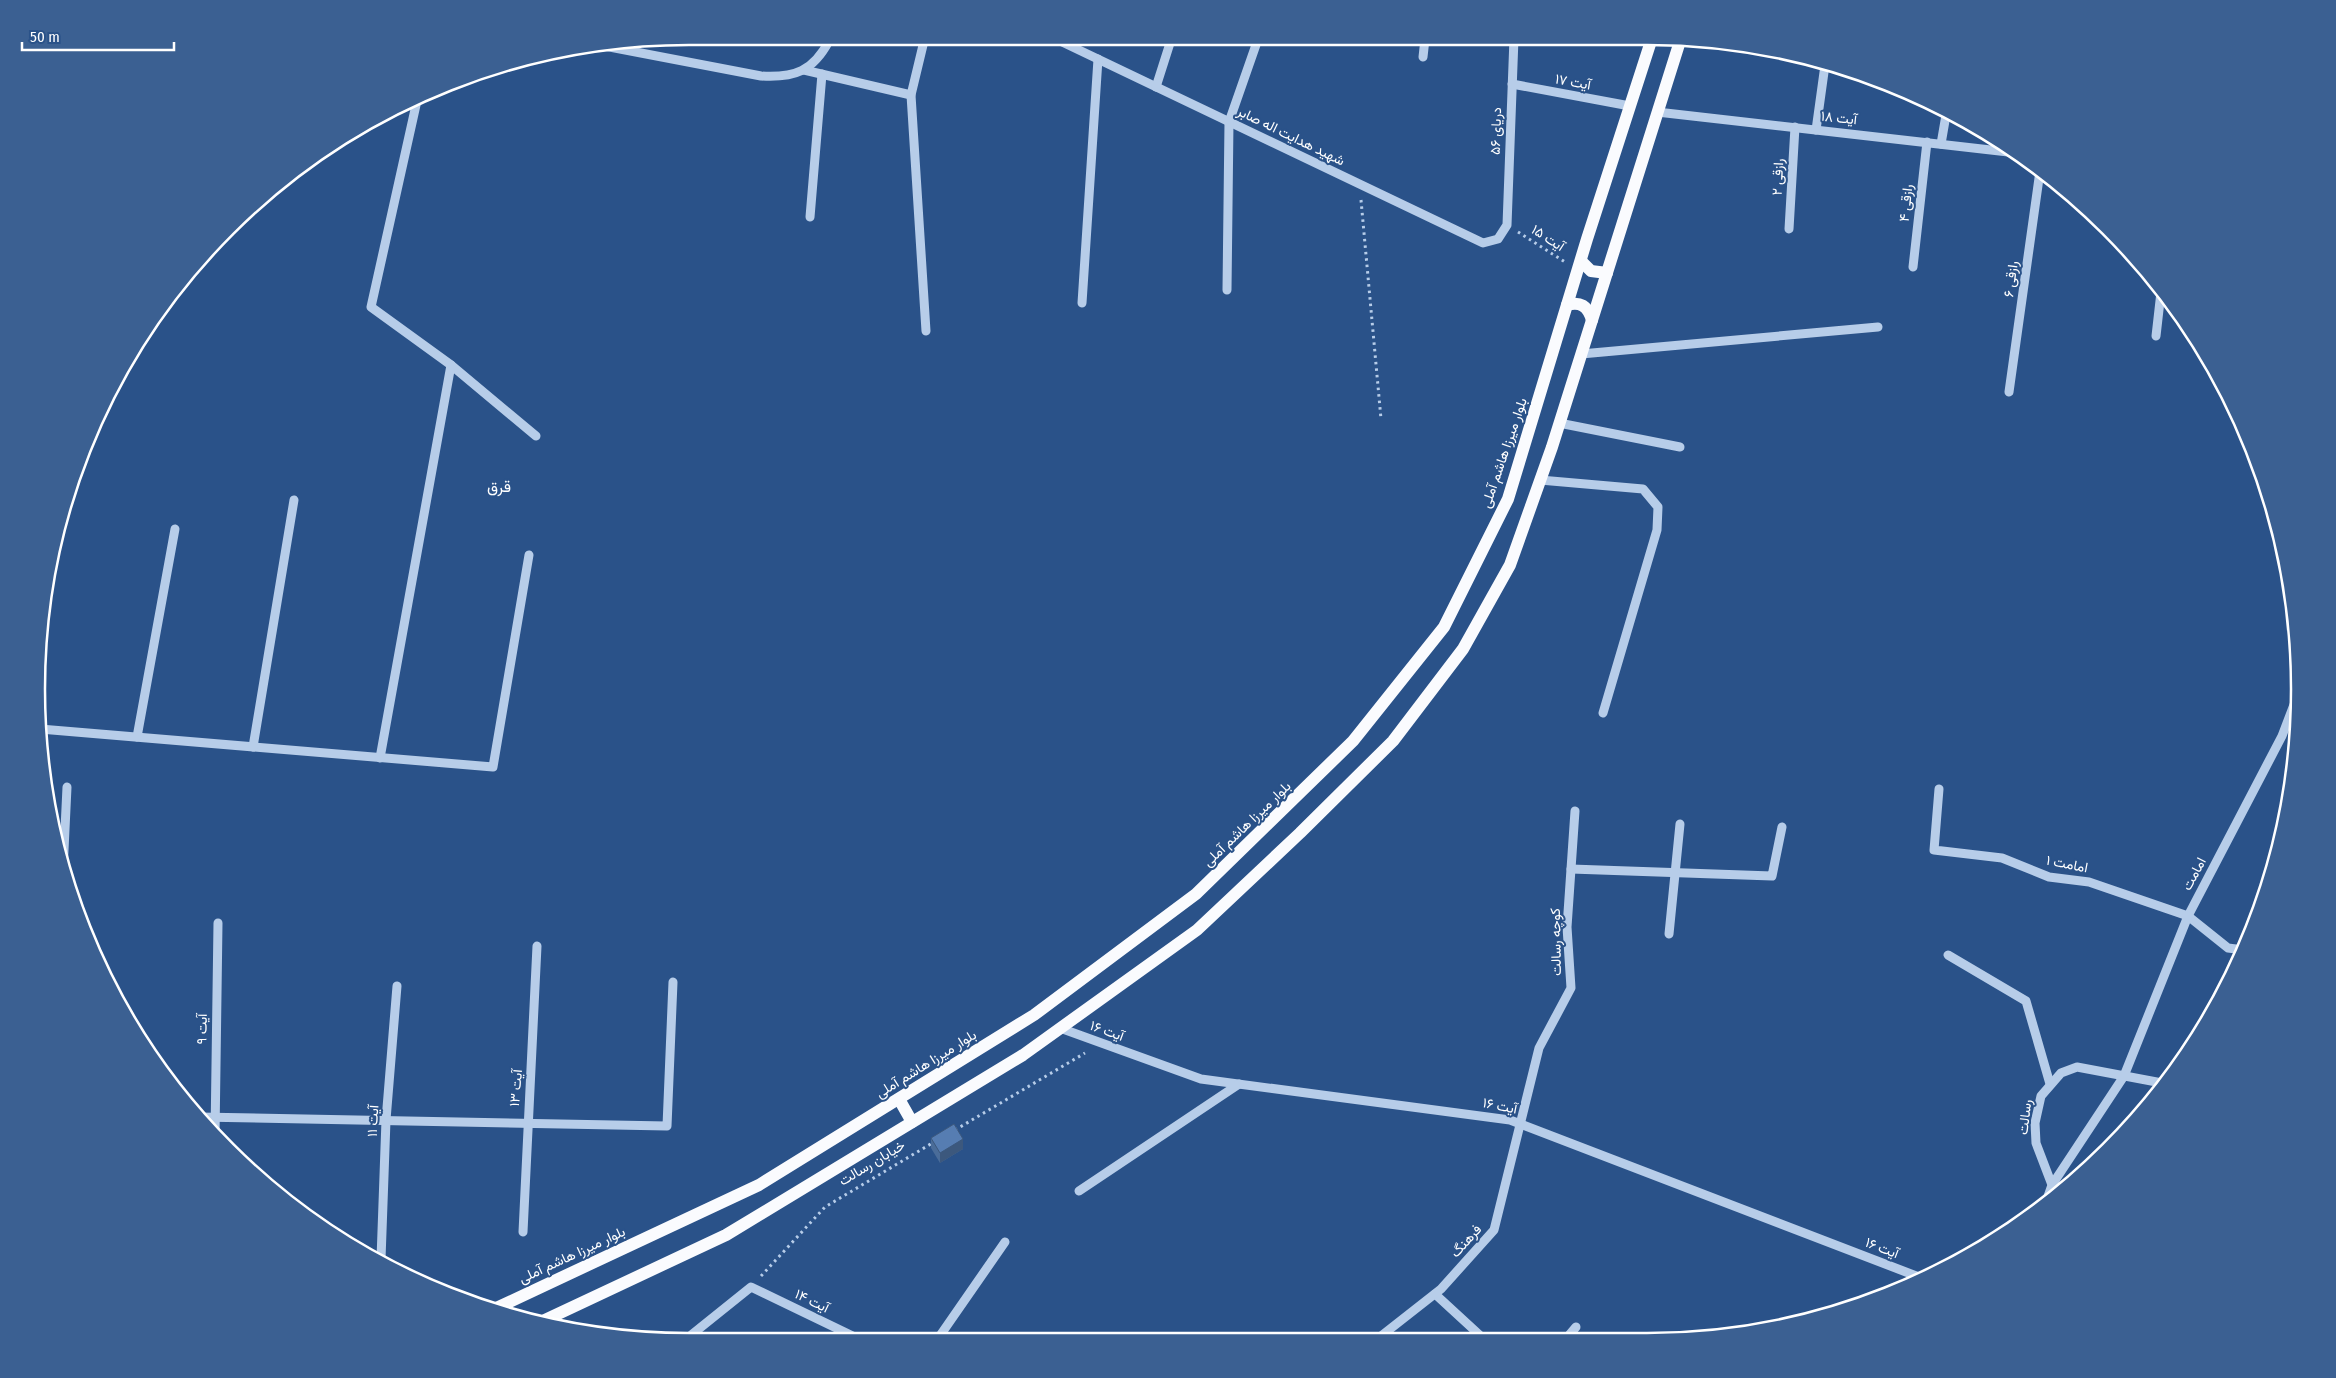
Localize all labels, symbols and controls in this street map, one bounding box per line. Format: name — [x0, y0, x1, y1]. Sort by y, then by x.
scale bar — [22, 20, 175, 52]
text: 50 m — [30, 28, 60, 46]
street label: آیت ۱۷ — [1554, 70, 1594, 94]
street label: شهید هدایت اله صابر — [1234, 102, 1348, 169]
street label: دریای ۵۶ — [1487, 107, 1505, 155]
street label: آیت ۱۸ — [1820, 108, 1860, 129]
street label: رازقی ۲ — [1769, 158, 1787, 196]
street label: رازقی ۴ — [1896, 183, 1916, 223]
street label: آیت ۱۵ — [1528, 221, 1569, 256]
street label: رازقی ۶ — [2000, 260, 2022, 298]
street label: بلوار میرزا هاشم آملی — [1477, 396, 1531, 510]
district label: قرق — [487, 477, 511, 497]
street label: بلوار میرزا هاشم آملی — [1200, 778, 1294, 870]
street label: امامت ۱ — [2045, 852, 2089, 876]
street label: امامت — [2178, 855, 2210, 893]
street label: کوچه رسالت — [1547, 908, 1566, 976]
street label: آیت ۹ — [193, 1012, 211, 1044]
street label: آیت ۱۶ — [1088, 1017, 1128, 1046]
street label: بلوار میرزا هاشم آملی — [872, 1026, 980, 1102]
street label: آیت ۱۳ — [506, 1067, 526, 1107]
street label: آیت ۱۶ — [1481, 1094, 1520, 1118]
street label: رسالت — [2014, 1098, 2036, 1136]
street label: آیت ۱۱ — [364, 1103, 382, 1137]
street label: خیابان رسالت — [836, 1137, 908, 1189]
street label: فرهنگ — [1447, 1221, 1485, 1261]
street label: بلوار میرزا هاشم آملی — [516, 1223, 628, 1287]
street label: آیت ۱۶ — [1863, 1234, 1903, 1263]
street label: آيت ۱۴ — [792, 1285, 833, 1317]

